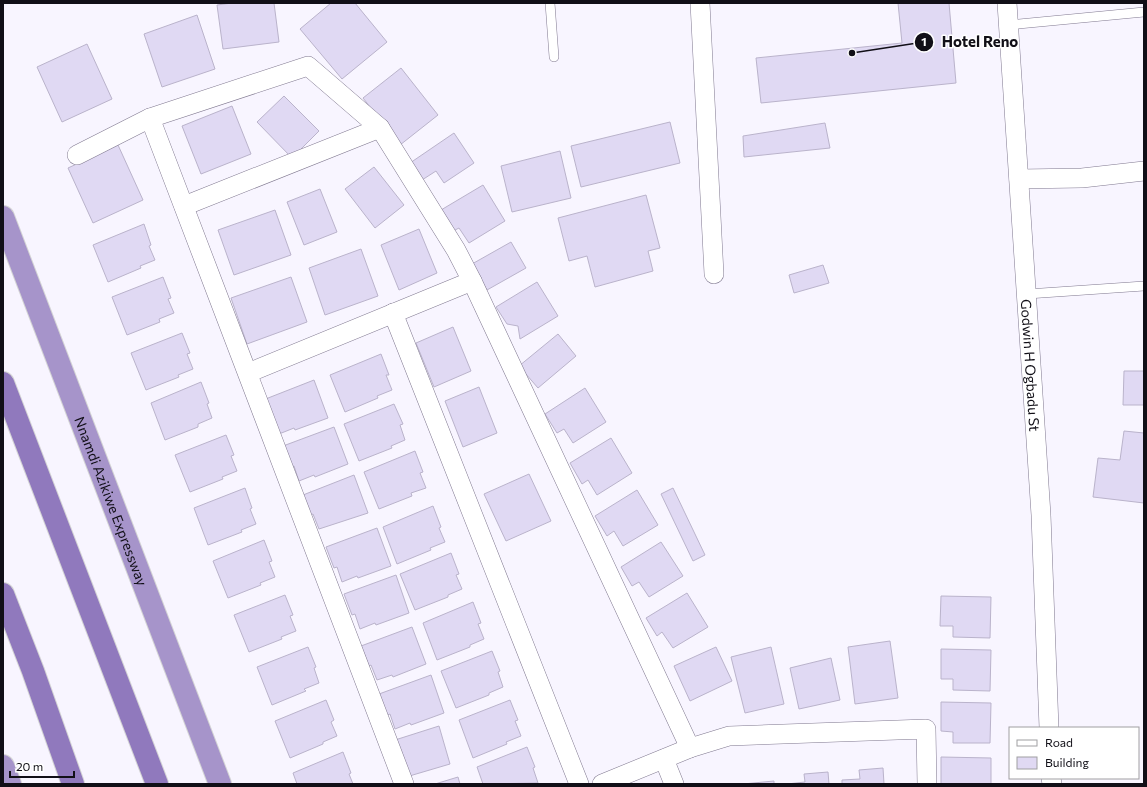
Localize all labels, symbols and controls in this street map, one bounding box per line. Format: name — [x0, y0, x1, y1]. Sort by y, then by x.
callout: Hotel Reno — [914, 29, 1027, 56]
text: Hotel Reno — [942, 32, 1018, 50]
text: 1 — [921, 34, 927, 48]
street label: Godwin H Ogbadu St — [1018, 299, 1044, 432]
street label: Nnamdi Azikiwe Expressway — [72, 414, 152, 588]
legend — [1009, 727, 1139, 779]
text: Road — [1045, 735, 1073, 749]
scale bar — [10, 753, 74, 779]
text: Building — [1045, 755, 1089, 769]
text: 20 m — [16, 759, 43, 773]

